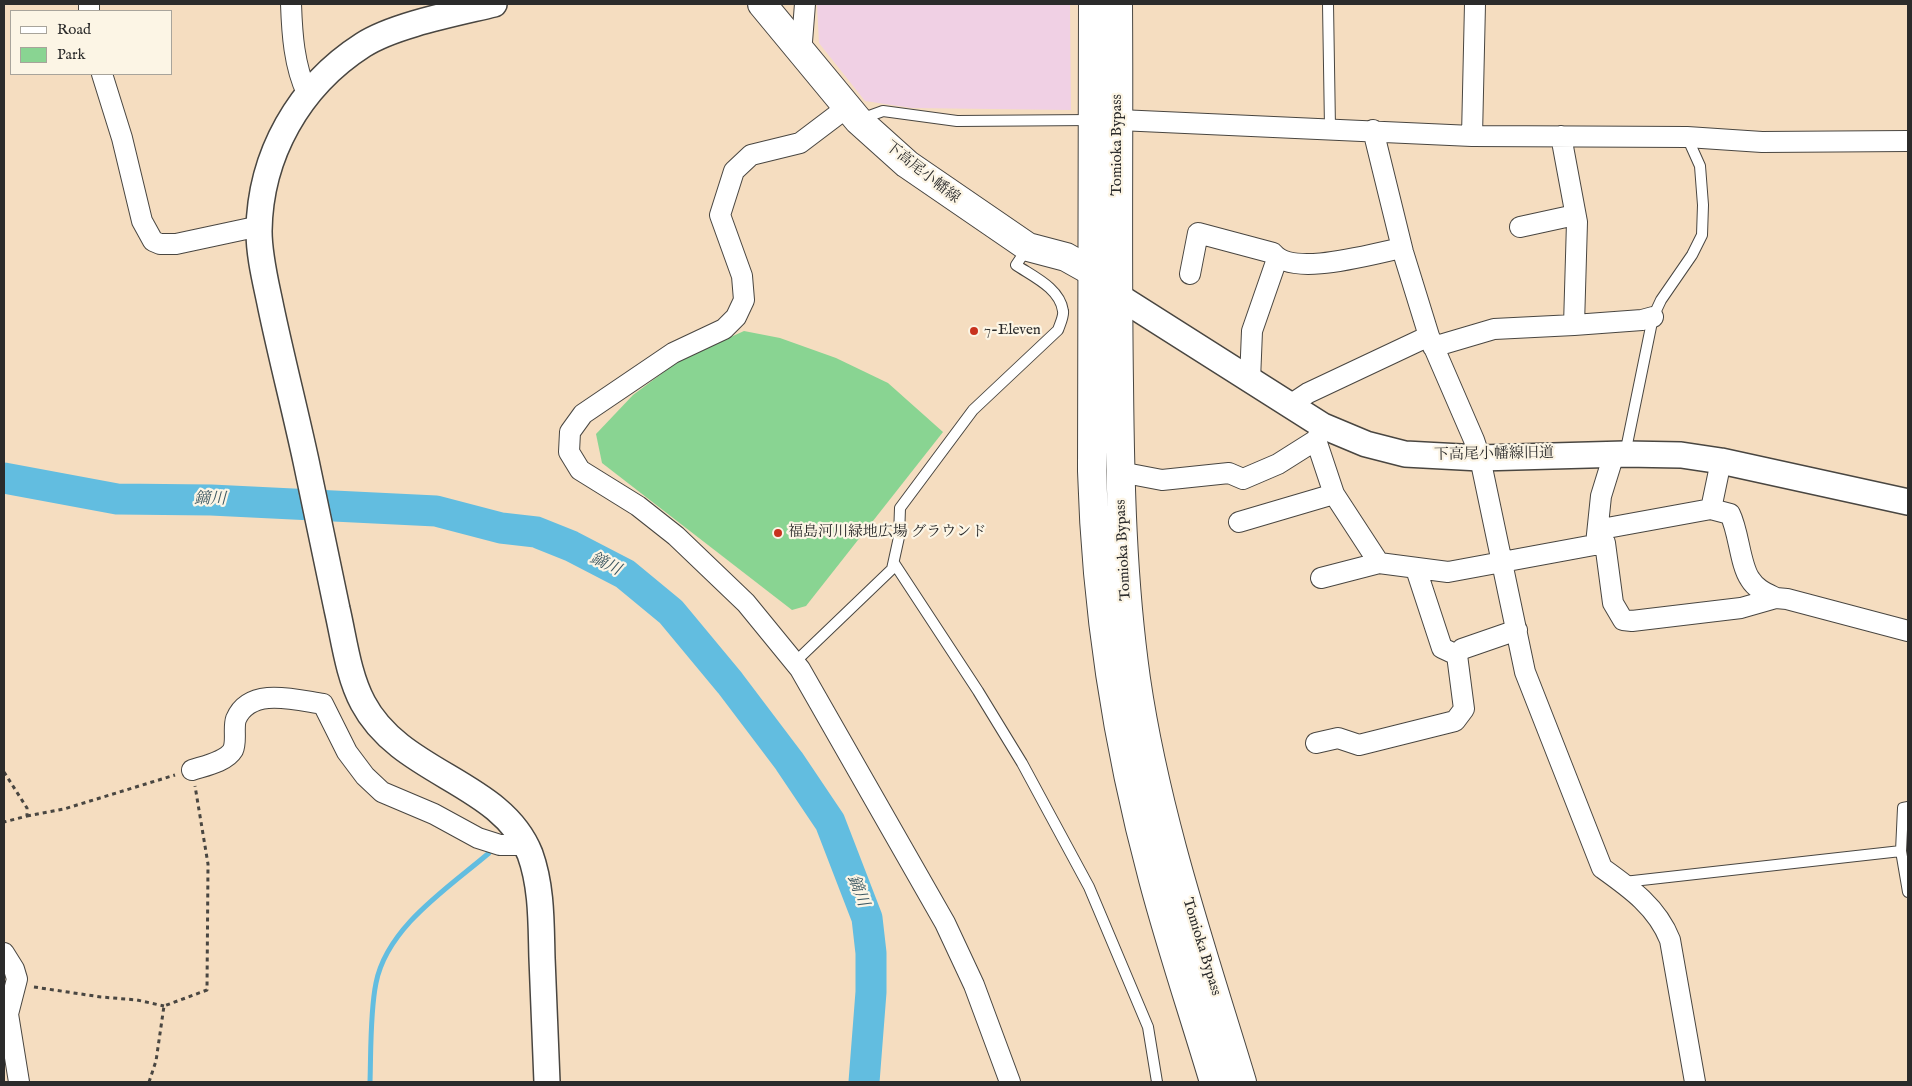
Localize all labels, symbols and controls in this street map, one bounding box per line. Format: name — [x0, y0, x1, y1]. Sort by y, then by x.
legend — [10, 10, 172, 75]
text: Road — [57, 20, 91, 39]
text: Park — [57, 45, 86, 64]
street label: Tomioka Bypass — [1109, 94, 1127, 196]
street label: 下高尾小幡線 — [881, 138, 963, 208]
place label: 7-Eleven — [984, 322, 1041, 340]
marker: 7-Eleven — [968, 325, 980, 337]
street label: 下高尾小幡線旧道 — [1434, 445, 1554, 465]
water label: 鏑川 — [194, 490, 226, 510]
street label: Tomioka Bypass — [1112, 499, 1136, 601]
place label: 福島河川緑地広場 グラウンド — [788, 524, 986, 542]
marker: 福島河川緑地広場 グラウンド — [772, 527, 784, 539]
water label: 鏑川 — [586, 549, 624, 581]
water label: 鏑川 — [842, 873, 872, 909]
street label: Tomioka Bypass — [1178, 896, 1224, 998]

